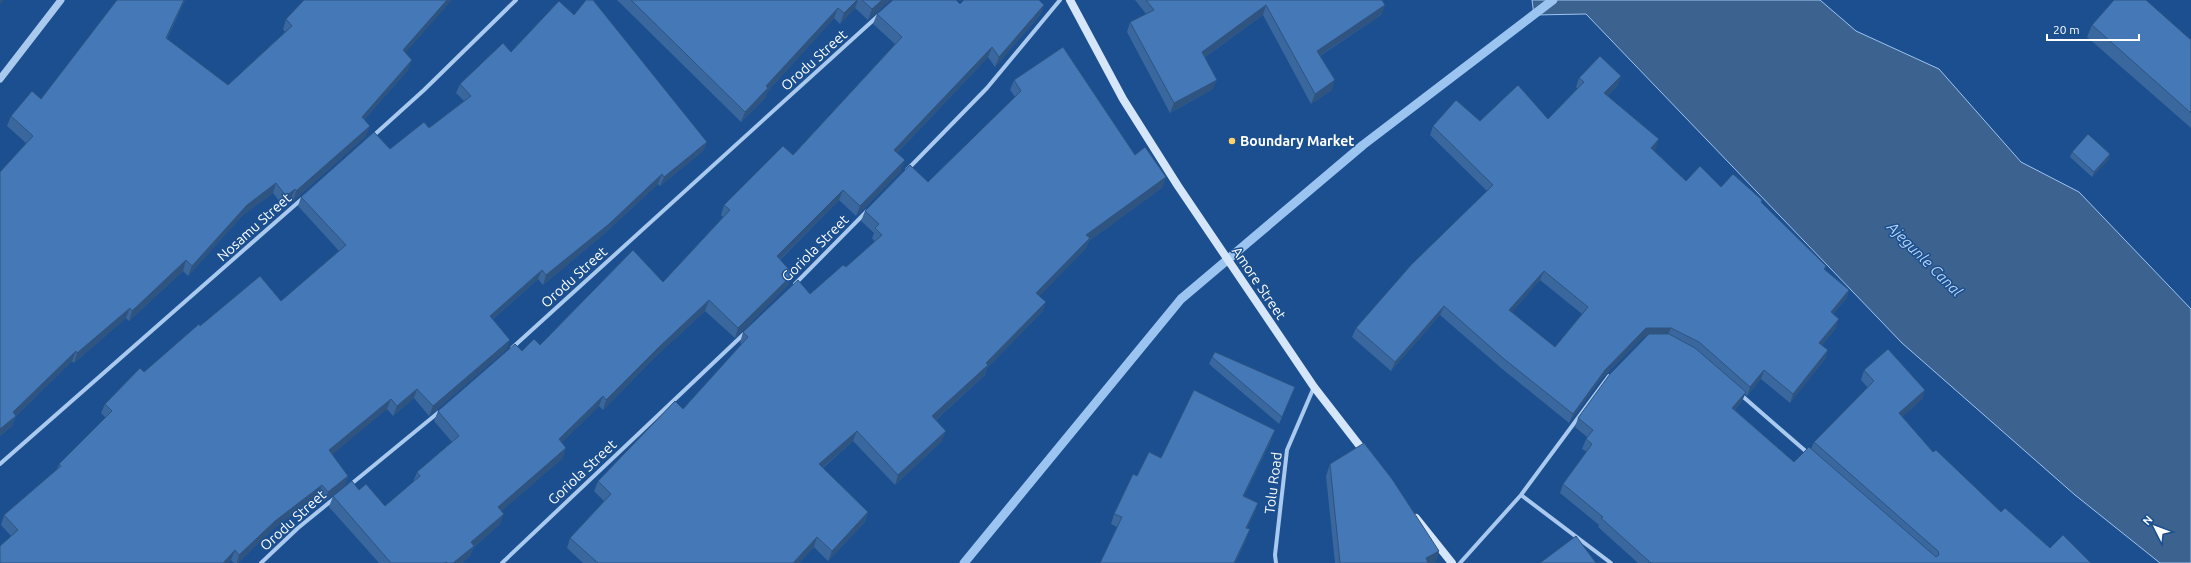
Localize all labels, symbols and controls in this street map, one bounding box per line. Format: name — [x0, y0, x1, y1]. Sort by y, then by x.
scale bar — [2047, 16, 2139, 42]
text: 20 m — [2053, 23, 2080, 36]
street label: Orodu Street — [778, 26, 850, 94]
place label: Boundary Market — [1240, 133, 1354, 149]
marker: Boundary Market — [1227, 136, 1237, 146]
street label: Nosamu Street — [214, 189, 295, 264]
street label: Goriola Street — [778, 211, 852, 285]
water label: Ajegunle Canal — [1883, 217, 1966, 300]
street label: Orodu Street — [538, 243, 610, 311]
street label: Amore Street — [1229, 243, 1290, 323]
street label: Goriola Street — [545, 436, 620, 508]
street label: Tolu Road — [1261, 451, 1285, 515]
street label: Orodu Street — [257, 486, 329, 554]
north arrow — [2135, 507, 2175, 547]
text: N — [2140, 513, 2155, 527]

